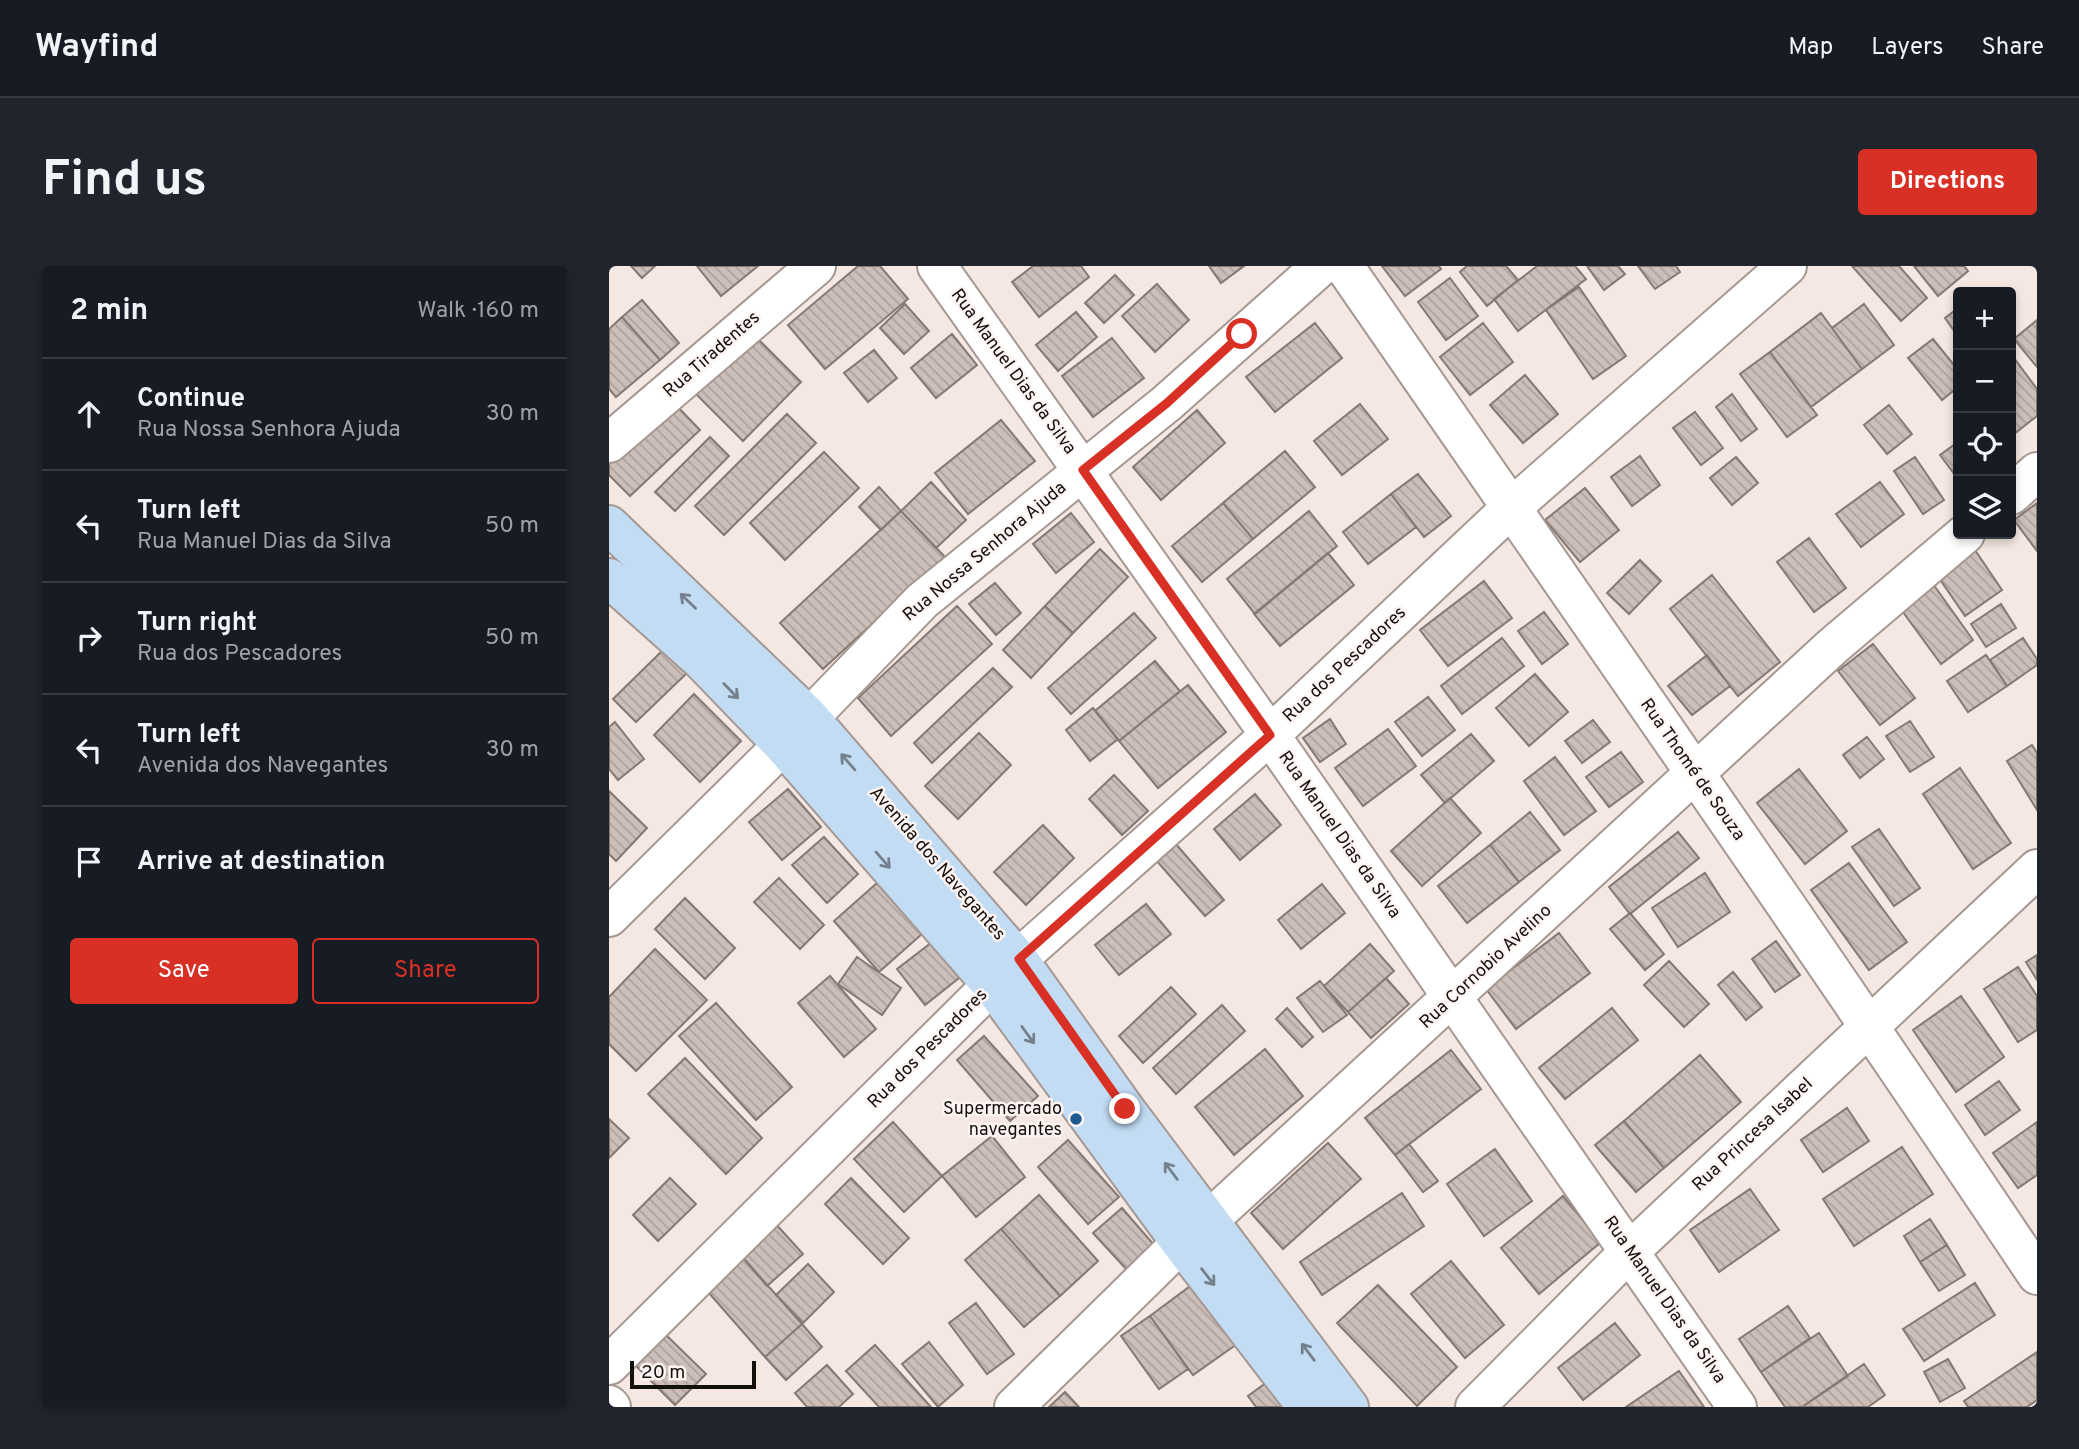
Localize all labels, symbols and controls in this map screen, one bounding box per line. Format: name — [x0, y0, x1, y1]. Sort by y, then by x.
text: Wayfind — [35, 27, 158, 69]
text: Map — [1788, 33, 1833, 63]
text: Layers — [1871, 33, 1943, 63]
text: Share — [1981, 33, 2044, 63]
button: Directions — [1858, 149, 2037, 215]
text: Find us — [42, 151, 207, 213]
street label: Rua Manuel Dias da Silva — [945, 285, 1081, 459]
map controls — [1953, 287, 2016, 539]
button: + — [1953, 287, 2016, 350]
text: 2 min — [70, 293, 148, 330]
text: Walk · 160 m — [417, 297, 539, 326]
street label: Rua Tiradentes — [659, 307, 765, 403]
route start — [1226, 318, 1257, 349]
button: − — [1953, 350, 2016, 413]
text: Continue — [137, 383, 245, 416]
icon: ahead — [70, 395, 108, 433]
text: 30 m — [486, 400, 539, 429]
button: locate — [1953, 413, 2016, 476]
text: Rua Nossa Senhora Ajuda — [137, 416, 401, 445]
button: layers — [1953, 476, 2016, 539]
street label: Rua Nossa Senhora Ajuda — [899, 477, 1071, 627]
text: Turn left — [137, 495, 241, 528]
icon: left — [70, 507, 108, 545]
text: 50 m — [485, 512, 539, 541]
text: Rua Manuel Dias da Silva — [137, 528, 392, 557]
one-way arrow — [680, 593, 697, 610]
street label: Rua dos Pescadores — [1278, 602, 1412, 728]
text: Turn right — [137, 607, 257, 640]
icon: right — [70, 619, 108, 657]
text: 50 m — [485, 624, 539, 653]
text: Rua dos Pescadores — [137, 640, 342, 669]
one-way arrow — [722, 682, 739, 699]
street label: Rua Thomé de Souza — [1634, 694, 1750, 846]
text: Turn left — [137, 719, 241, 752]
icon: left — [70, 731, 108, 769]
text: 30 m — [486, 736, 539, 765]
street label: Rua Manuel Dias da Silva — [1272, 747, 1406, 923]
text: Avenida dos Navegantes — [137, 752, 388, 781]
one-way arrow — [840, 753, 856, 771]
street label: Avenida dos Navegantes — [864, 782, 1010, 946]
icon: arrive — [70, 843, 108, 881]
text: Arrive at destination — [137, 846, 385, 879]
one-way arrow — [875, 851, 891, 869]
street label: Rua Cornobio Avelino — [1415, 900, 1557, 1034]
button: Save — [70, 938, 298, 1004]
button: Share — [312, 938, 539, 1004]
street label: Rua dos Pescadores — [863, 984, 993, 1114]
one-way arrow — [1021, 1025, 1036, 1044]
street label: Rua Princesa Isabel — [1688, 1073, 1818, 1197]
route end — [1109, 1093, 1140, 1124]
place label: Supermercado navegantes — [943, 1098, 1062, 1142]
marker: Supermercado navegantes — [1068, 1111, 1084, 1127]
one-way arrow — [1164, 1162, 1179, 1181]
street label: Rua Manuel Dias da Silva — [1597, 1212, 1731, 1388]
one-way arrow — [1200, 1267, 1215, 1285]
one-way arrow — [1301, 1344, 1316, 1362]
scale bar — [630, 1358, 756, 1390]
text: 20 m — [641, 1361, 685, 1385]

